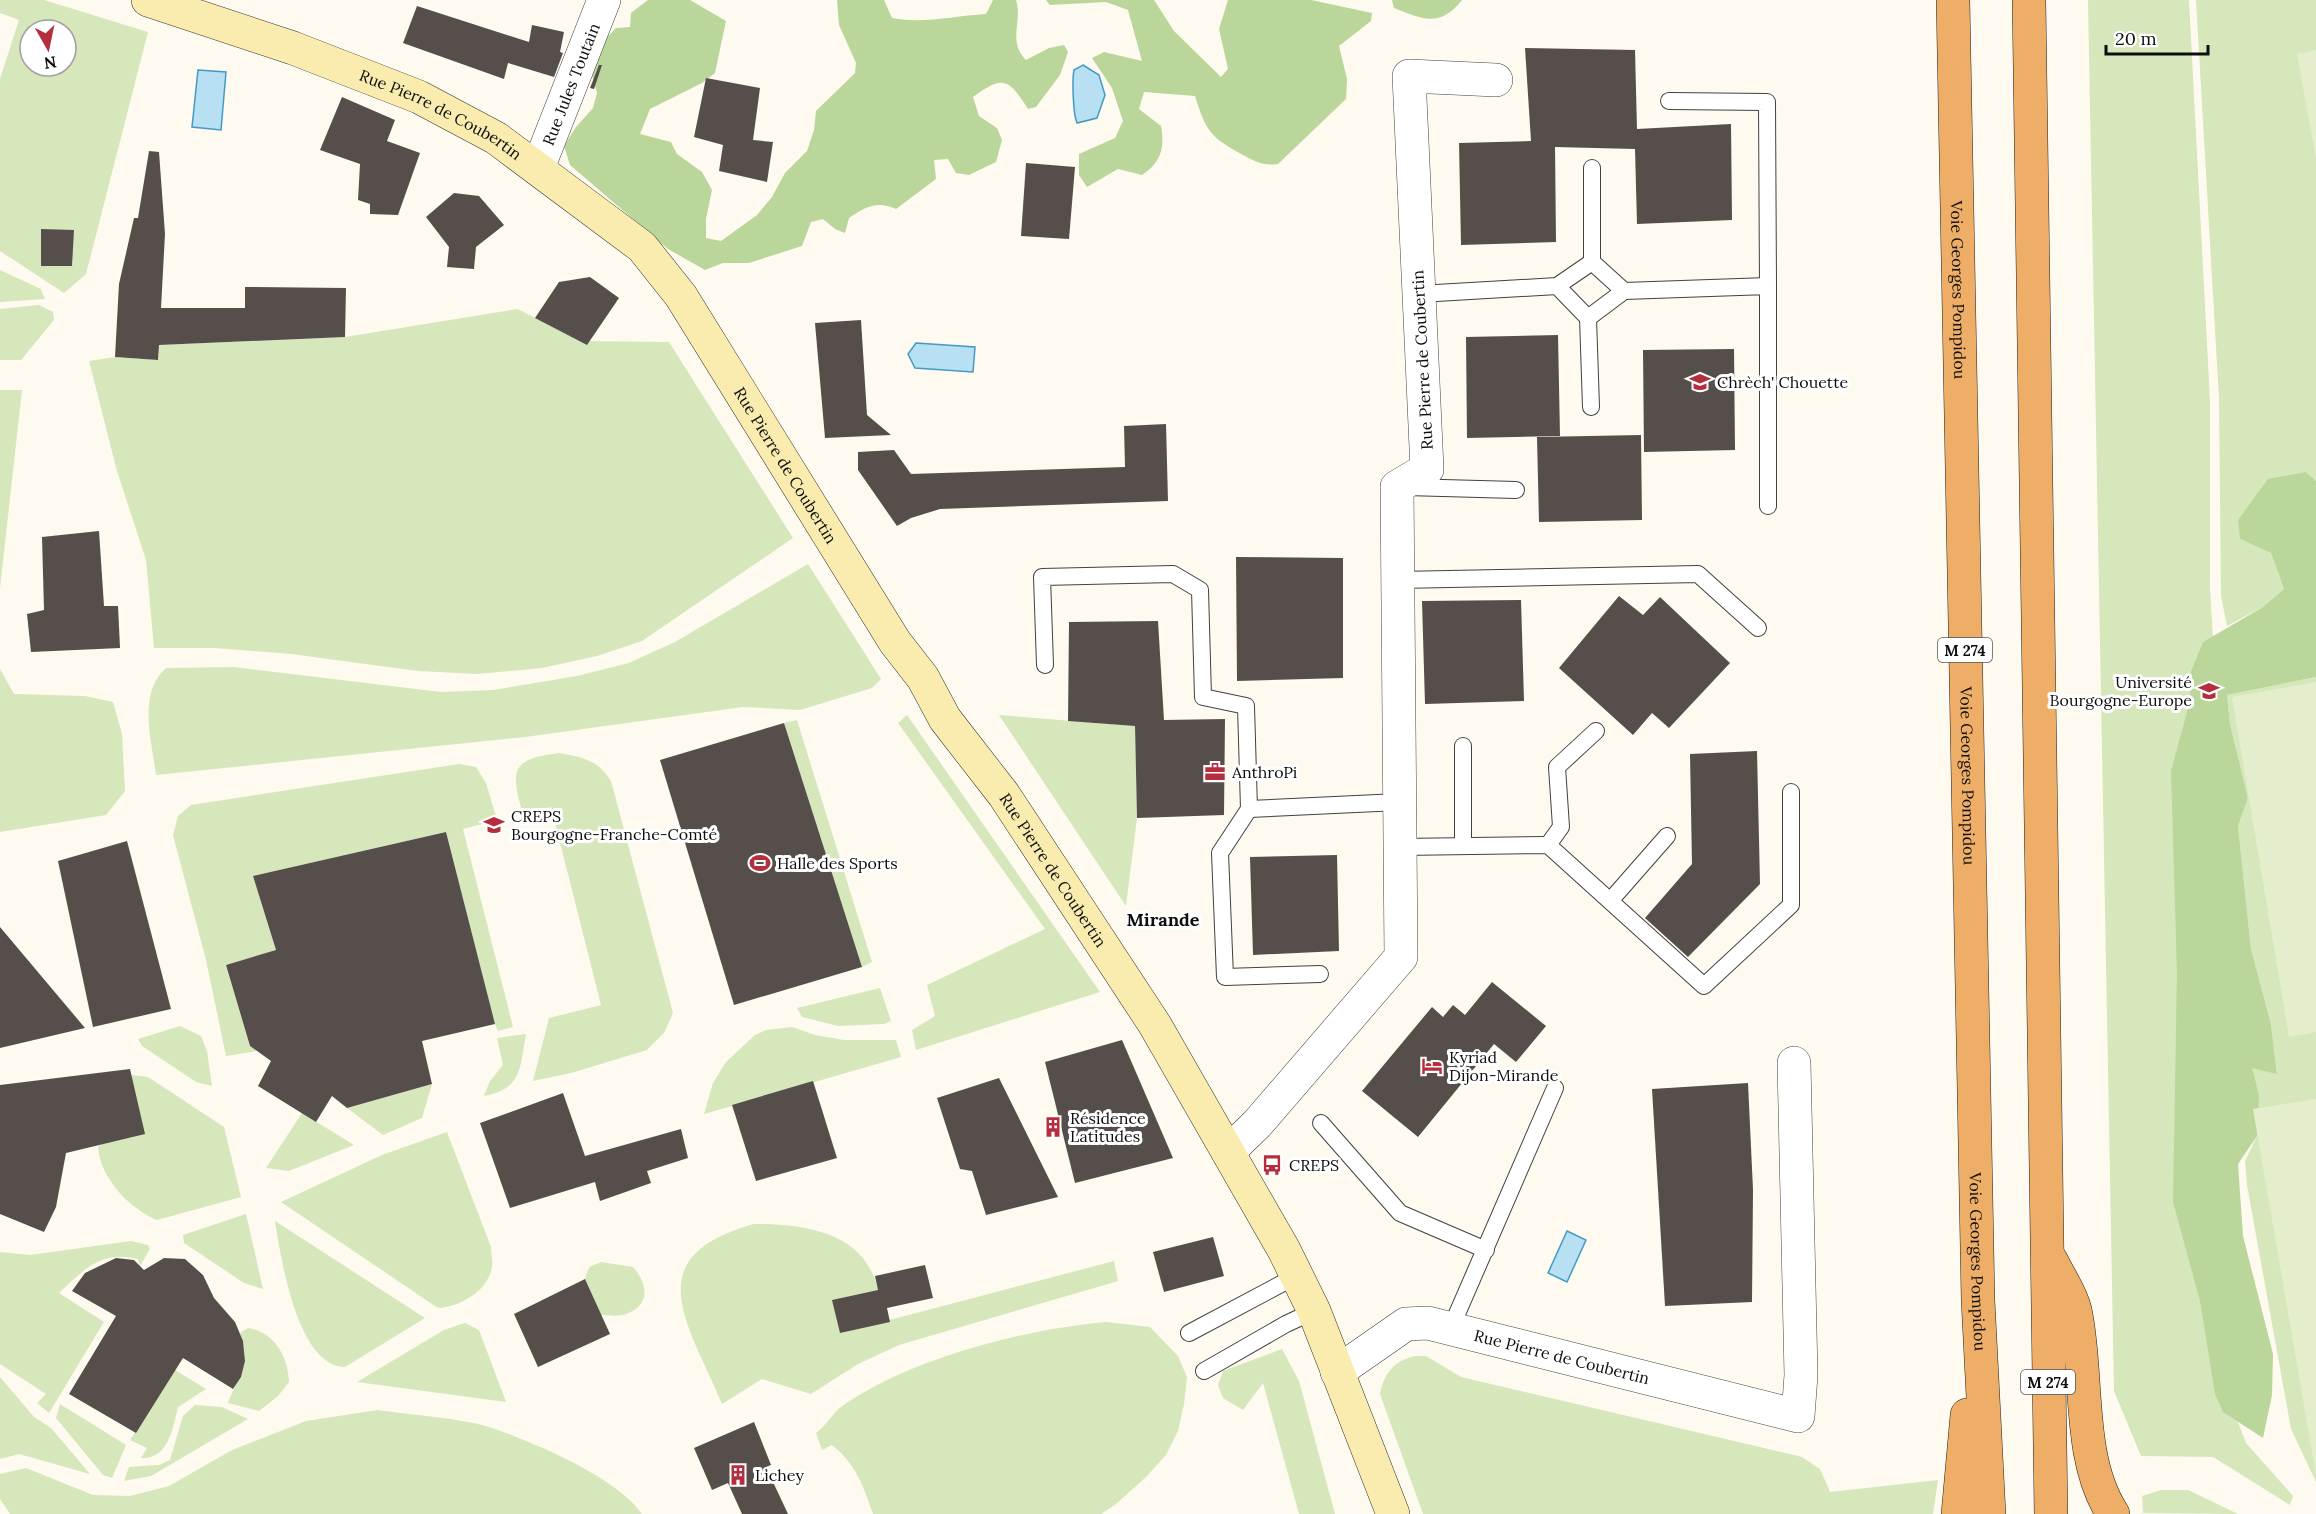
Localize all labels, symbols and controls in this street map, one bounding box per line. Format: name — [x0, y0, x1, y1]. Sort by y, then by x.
north arrow — [18, 18, 78, 78]
scale bar — [2106, 18, 2208, 56]
street label: Rue Jules Toutain — [538, 20, 604, 148]
text: 20 m — [2115, 27, 2157, 50]
text: N — [43, 52, 58, 74]
street label: Rue Pierre de Coubertin — [357, 65, 526, 164]
street label: Voie Georges Pompidou — [1947, 199, 1970, 380]
street label: Rue Pierre de Coubertin — [1407, 269, 1437, 450]
school or university icon: Chrèch' Chouette — [1688, 370, 1712, 394]
place label: Chrèch' Chouette — [1717, 372, 1848, 392]
street label: Rue Pierre de Coubertin — [730, 383, 842, 547]
road number: M 274 — [1938, 638, 1992, 662]
place label: Université Bourgogne-Europe — [2050, 672, 2192, 710]
school or university icon: Université Bourgogne-Europe — [2197, 679, 2221, 703]
street label: Voie Georges Pompidou — [1956, 685, 1980, 866]
office icon: AnthroPi — [1203, 760, 1227, 784]
place label: AnthroPi — [1231, 762, 1297, 782]
street label: Rue Pierre de Coubertin — [995, 789, 1111, 951]
place label: CREPS Bourgogne-Franche-Comté — [511, 806, 718, 844]
school or university icon: CREPS Bourgogne-Franche-Comté — [482, 813, 506, 837]
sports icon: Halle des Sports — [748, 851, 772, 875]
place label: Halle des Sports — [777, 853, 898, 873]
district label: Mirande — [1126, 908, 1200, 931]
place label: Kyriad Dijon-Mirande — [1449, 1047, 1559, 1085]
hotel icon: Kyriad Dijon-Mirande — [1420, 1054, 1444, 1078]
place label: Résidence Latitudes — [1070, 1108, 1146, 1146]
building icon: Résidence Latitudes — [1041, 1115, 1065, 1139]
bus stop icon: CREPS — [1260, 1153, 1284, 1177]
place label: CREPS — [1289, 1155, 1339, 1175]
street label: Voie Georges Pompidou — [1966, 1171, 1991, 1352]
street label: Rue Pierre de Coubertin — [1472, 1325, 1652, 1388]
road number: M 274 — [2021, 1370, 2075, 1394]
building icon: Lichey — [726, 1463, 750, 1487]
place label: Lichey — [755, 1465, 804, 1485]

